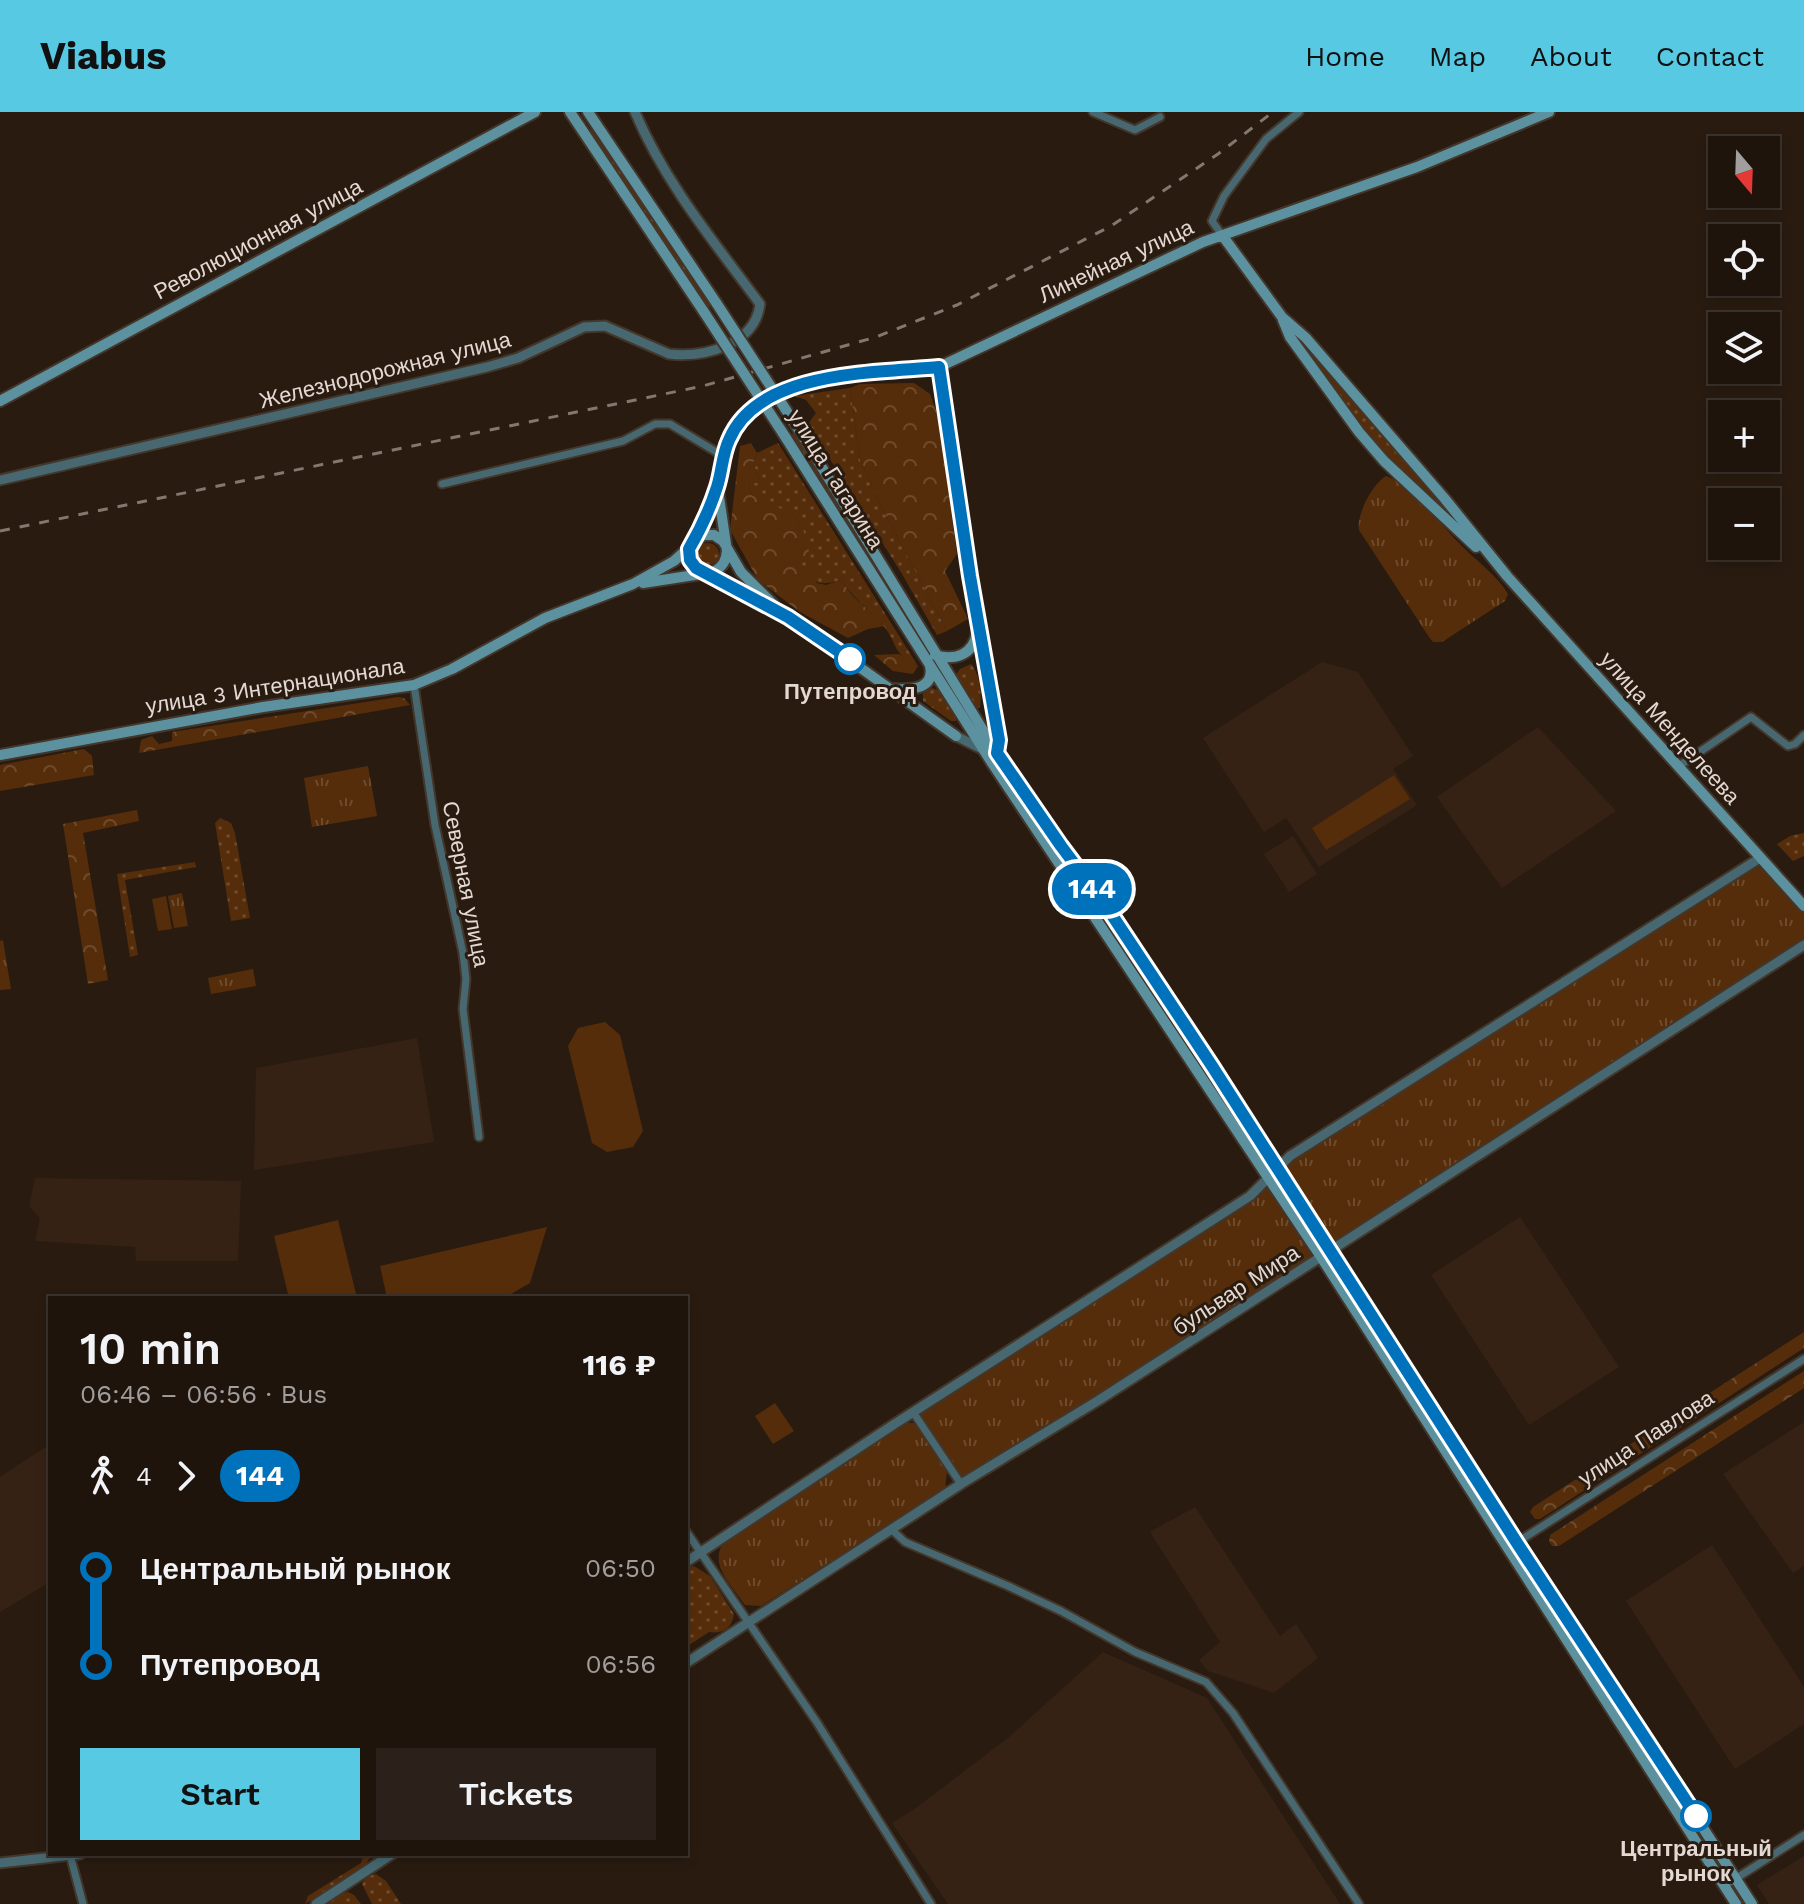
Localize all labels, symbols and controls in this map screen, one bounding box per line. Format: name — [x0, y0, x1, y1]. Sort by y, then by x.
text: Viabus — [40, 34, 167, 78]
text: Home — [1305, 40, 1385, 73]
text: Map — [1429, 40, 1486, 73]
text: About — [1530, 40, 1612, 73]
text: Contact — [1656, 40, 1764, 73]
north arrow — [1708, 136, 1780, 208]
map controls — [1708, 136, 1780, 560]
street label: Революционная улица — [150, 173, 367, 305]
street label: Линейная улица — [1035, 214, 1198, 308]
button: locate — [1708, 224, 1780, 296]
button: layers — [1708, 312, 1780, 384]
street label: Железнодорожная улица — [257, 326, 514, 413]
button: + — [1708, 400, 1780, 472]
street label: улица Гагарина — [783, 405, 889, 554]
button: − — [1708, 488, 1780, 560]
marker: Путепровод — [835, 644, 865, 674]
street label: улица Менделеева — [1595, 647, 1745, 810]
street label: улица 3 Интернационала — [144, 653, 407, 719]
place label: Путепровод — [784, 679, 916, 704]
street label: Северная улица — [438, 799, 494, 970]
line badge: 144 — [1046, 863, 1138, 915]
text: 144 — [1068, 872, 1116, 905]
street label: бульвар Мира — [1168, 1239, 1304, 1340]
text: 10 min — [80, 1323, 221, 1375]
text: 116 ₽ — [582, 1347, 656, 1382]
text: 06:46 – 06:56 · Bus — [80, 1379, 327, 1409]
street label: улица Павлова — [1574, 1385, 1719, 1491]
icon: walk — [80, 1454, 124, 1498]
icon: forward — [164, 1454, 208, 1498]
text: 144 — [236, 1459, 284, 1492]
text: 4 — [136, 1461, 152, 1491]
text: Центральный рынок — [140, 1551, 450, 1586]
text: 06:50 — [585, 1553, 656, 1583]
text: Путепровод — [140, 1647, 320, 1682]
text: 06:56 — [585, 1649, 656, 1679]
button: Start — [80, 1748, 360, 1840]
button: Tickets — [376, 1748, 656, 1840]
marker: Центральный рынок — [1681, 1801, 1711, 1831]
place label: Центральный рынок — [1620, 1836, 1772, 1886]

